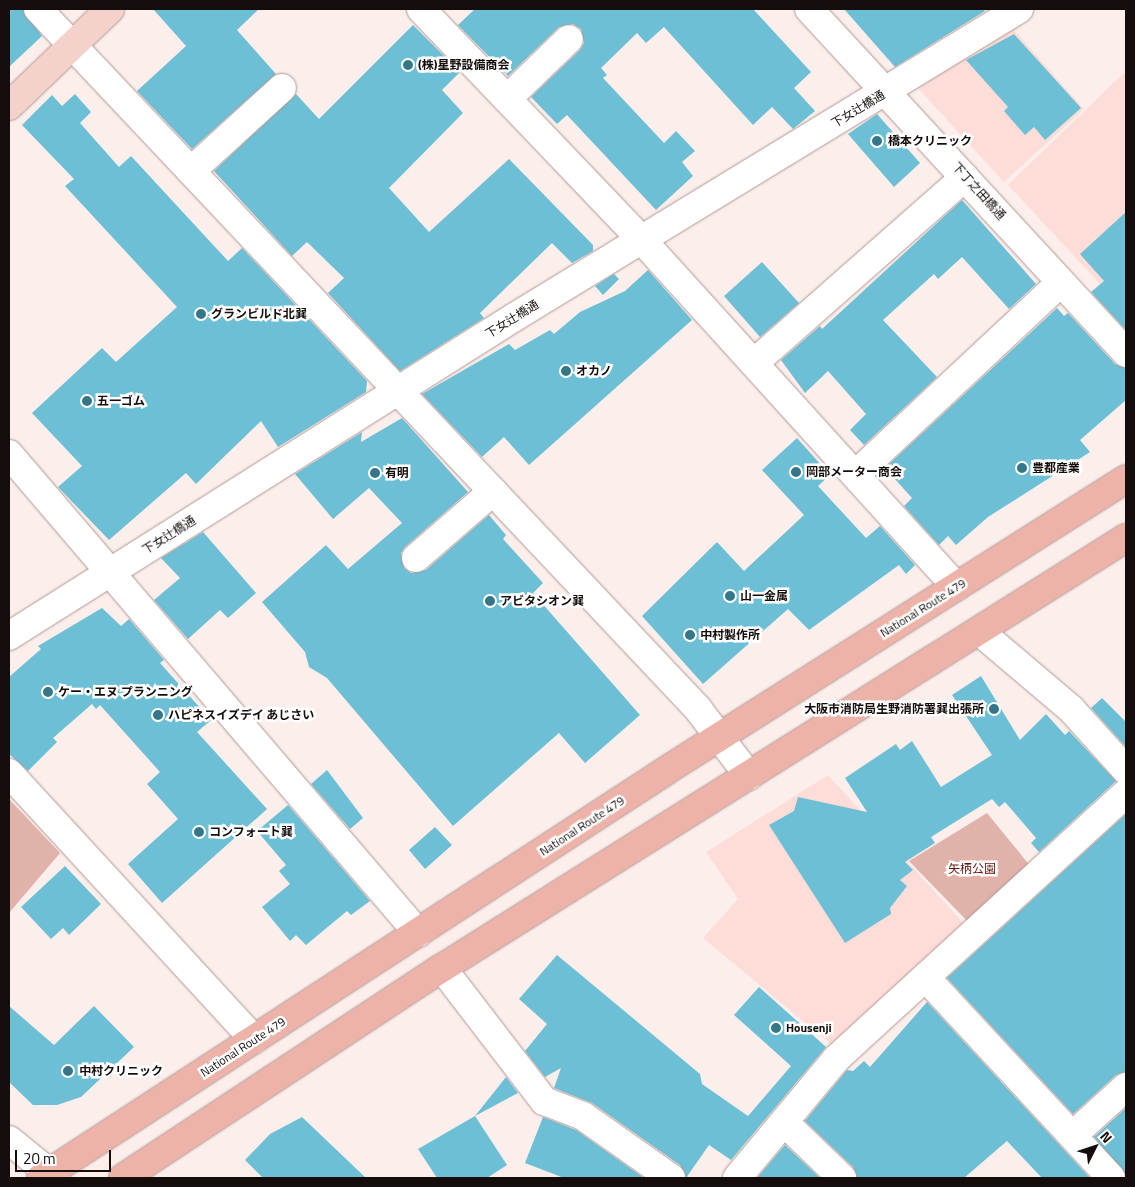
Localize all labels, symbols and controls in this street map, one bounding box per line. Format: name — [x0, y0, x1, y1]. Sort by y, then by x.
place label: (株)星野設備商会 — [418, 58, 509, 72]
marker: (株)星野設備商会 — [402, 59, 414, 71]
street label: 下女辻橋通 — [829, 87, 887, 131]
marker: 橋本クリニック — [870, 134, 884, 148]
place label: 橋本クリニック — [888, 134, 972, 148]
street label: 下丁之田橋通 — [950, 159, 1008, 223]
street label: 下女辻橋通 — [483, 297, 541, 341]
place label: グランビルド北巽 — [211, 307, 307, 321]
marker: グランビルド北巽 — [195, 308, 207, 320]
place label: オカノ — [576, 364, 612, 378]
marker: オカノ — [560, 365, 572, 377]
place label: 五一ゴム — [97, 394, 145, 408]
marker: 五一ゴム — [81, 395, 93, 407]
place label: 豊都産業 — [1032, 461, 1080, 475]
marker: 豊都産業 — [1016, 462, 1028, 474]
place label: 岡部メーター商会 — [806, 465, 902, 479]
place label: 有明 — [385, 466, 409, 480]
marker: 岡部メーター商会 — [790, 466, 802, 478]
marker: 有明 — [369, 467, 381, 479]
street label: 下女辻橋通 — [140, 513, 198, 557]
street label: National Route 479 — [878, 576, 968, 640]
place label: 山一金属 — [740, 589, 788, 603]
marker: 山一金属 — [724, 590, 736, 602]
place label: アビタシオン巽 — [500, 594, 584, 608]
marker: アビタシオン巽 — [484, 595, 496, 607]
place label: 中村製作所 — [700, 628, 760, 642]
marker: 中村製作所 — [684, 629, 696, 641]
place label: ケー・エヌ プランニング — [58, 685, 193, 699]
marker: ケー・エヌ プランニング — [42, 686, 54, 698]
place label: 大阪市消防局生野消防署巽出張所 — [804, 702, 984, 716]
marker: 大阪市消防局生野消防署巽出張所 — [988, 703, 1000, 715]
place label: ハピネスイズデイ あじさい — [168, 708, 315, 722]
marker: ハピネスイズデイ あじさい — [152, 709, 164, 721]
street label: National Route 479 — [537, 793, 627, 859]
place label: コンフォート巽 — [209, 825, 293, 839]
marker: コンフォート巽 — [193, 826, 205, 838]
park label: 矢柄公園 — [948, 862, 996, 876]
street label: National Route 479 — [198, 1014, 288, 1080]
place label: Housenji — [786, 1021, 832, 1035]
marker: Housenji — [770, 1022, 782, 1034]
marker: 中村クリニック — [61, 1064, 75, 1078]
place label: 中村クリニック — [79, 1064, 163, 1078]
north arrow — [1070, 1122, 1120, 1172]
text: N — [1096, 1126, 1118, 1147]
scale bar — [18, 1140, 114, 1172]
text: 20 m — [23, 1147, 56, 1170]

